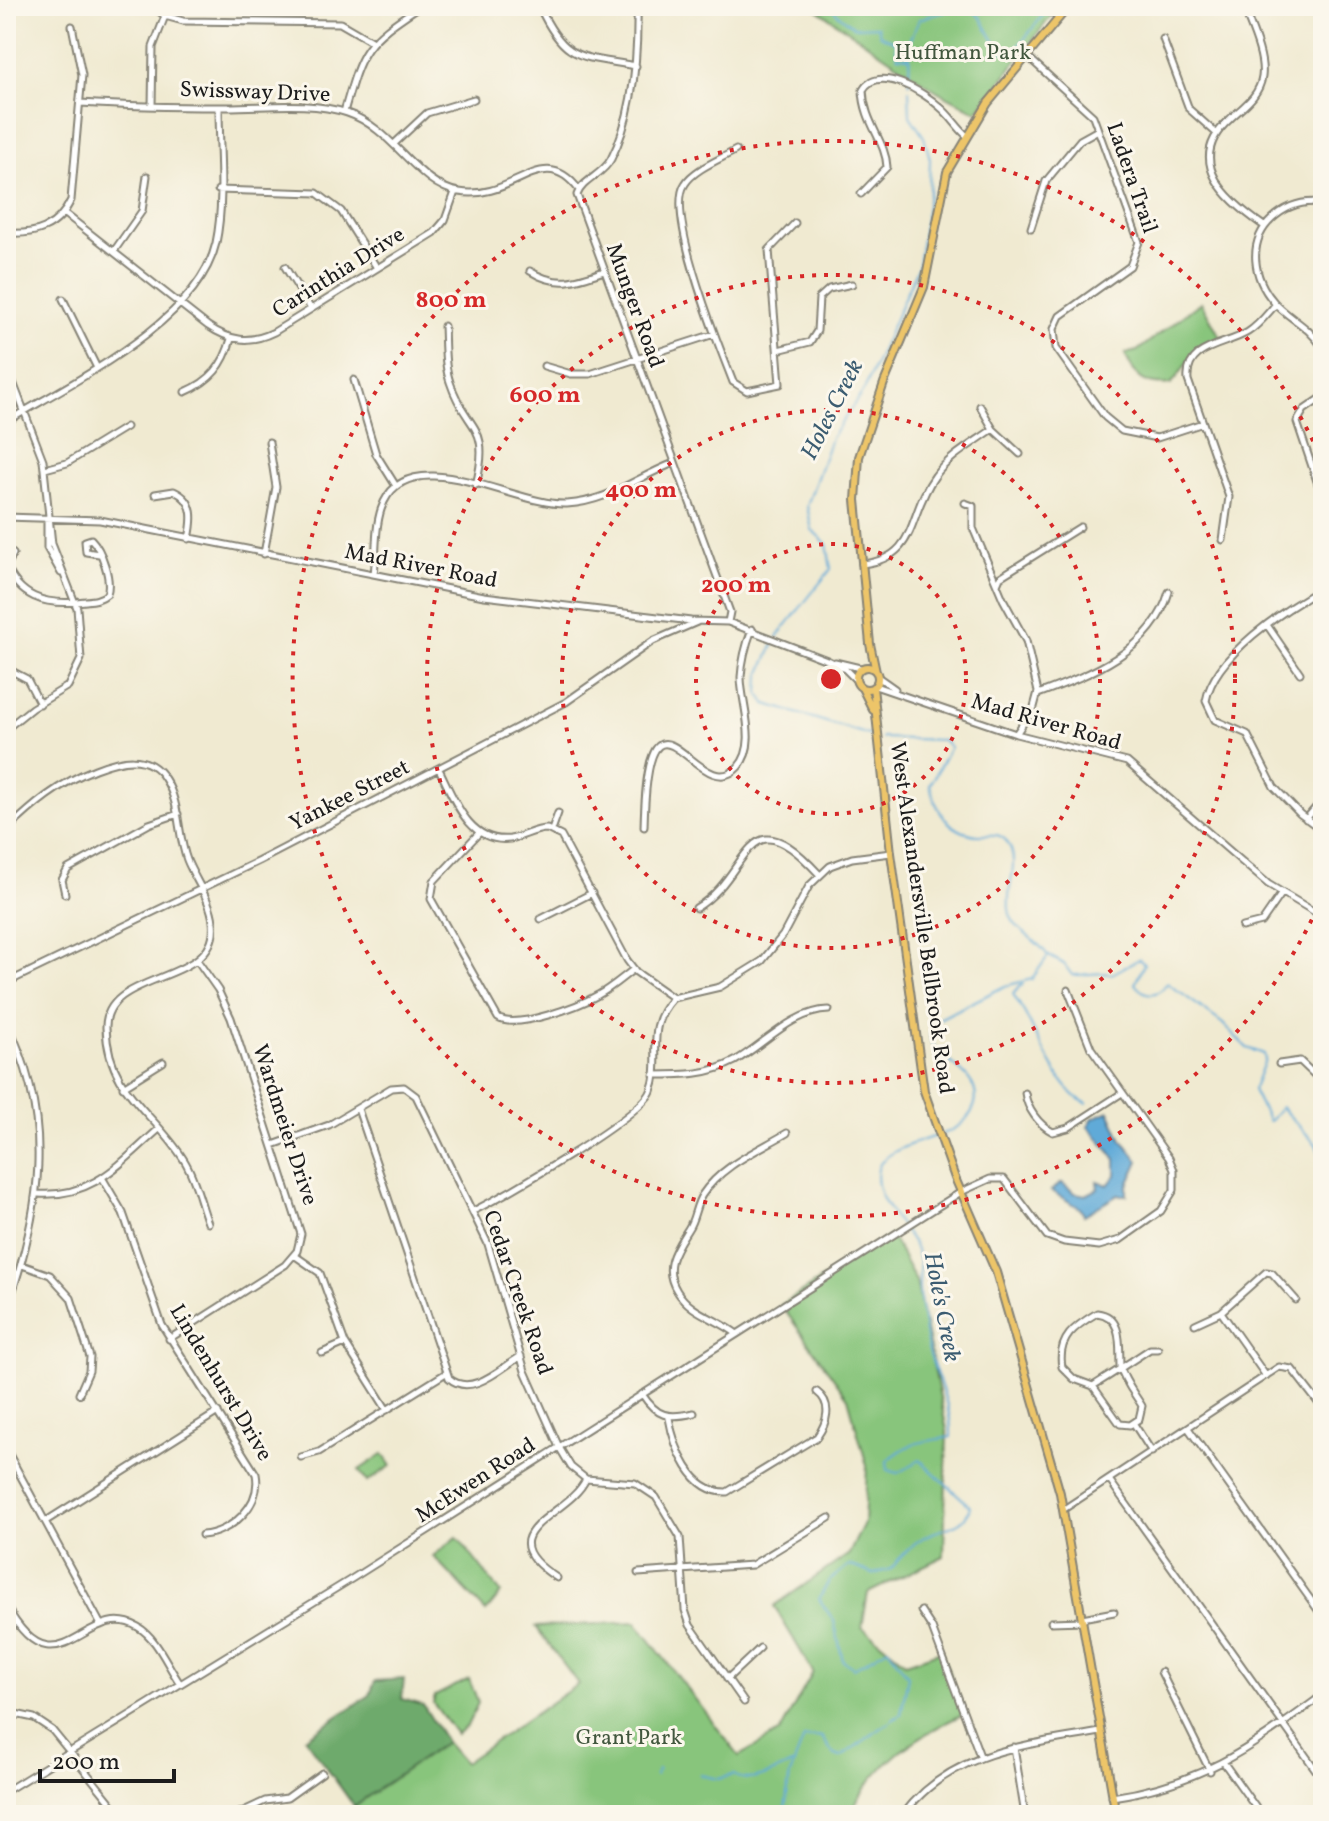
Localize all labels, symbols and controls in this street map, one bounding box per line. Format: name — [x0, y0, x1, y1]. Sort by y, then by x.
park label: Huffman Park — [895, 38, 1031, 69]
street label: Swissway Drive — [179, 75, 331, 111]
street label: Ladera Trail — [1098, 118, 1164, 238]
street label: Carinthia Drive — [267, 220, 411, 326]
street label: Munger Road — [597, 239, 671, 373]
text: 800 m — [416, 284, 486, 318]
water label: Holes Creek — [793, 354, 873, 466]
text: 600 m — [510, 379, 580, 413]
text: 400 m — [605, 474, 677, 508]
street label: Mad River Road — [342, 537, 500, 597]
text: 200 m — [701, 569, 771, 603]
centre of rings — [817, 665, 845, 693]
street label: Mad River Road — [967, 687, 1125, 759]
street label: West Alexandersville Bellbrook Road — [881, 740, 961, 1096]
street label: Yankee Street — [285, 752, 416, 840]
street label: Wardmeier Drive — [243, 1041, 325, 1209]
street label: Cedar Creek Road — [474, 1206, 560, 1380]
water label: Hole's Creek — [914, 1249, 968, 1365]
street label: Lindenhurst Drive — [161, 1299, 279, 1467]
street label: McEwen Road — [410, 1431, 542, 1531]
park label: Grant Park — [576, 1723, 682, 1754]
scale bar — [40, 1733, 174, 1783]
text: 200 m — [52, 1746, 120, 1780]

